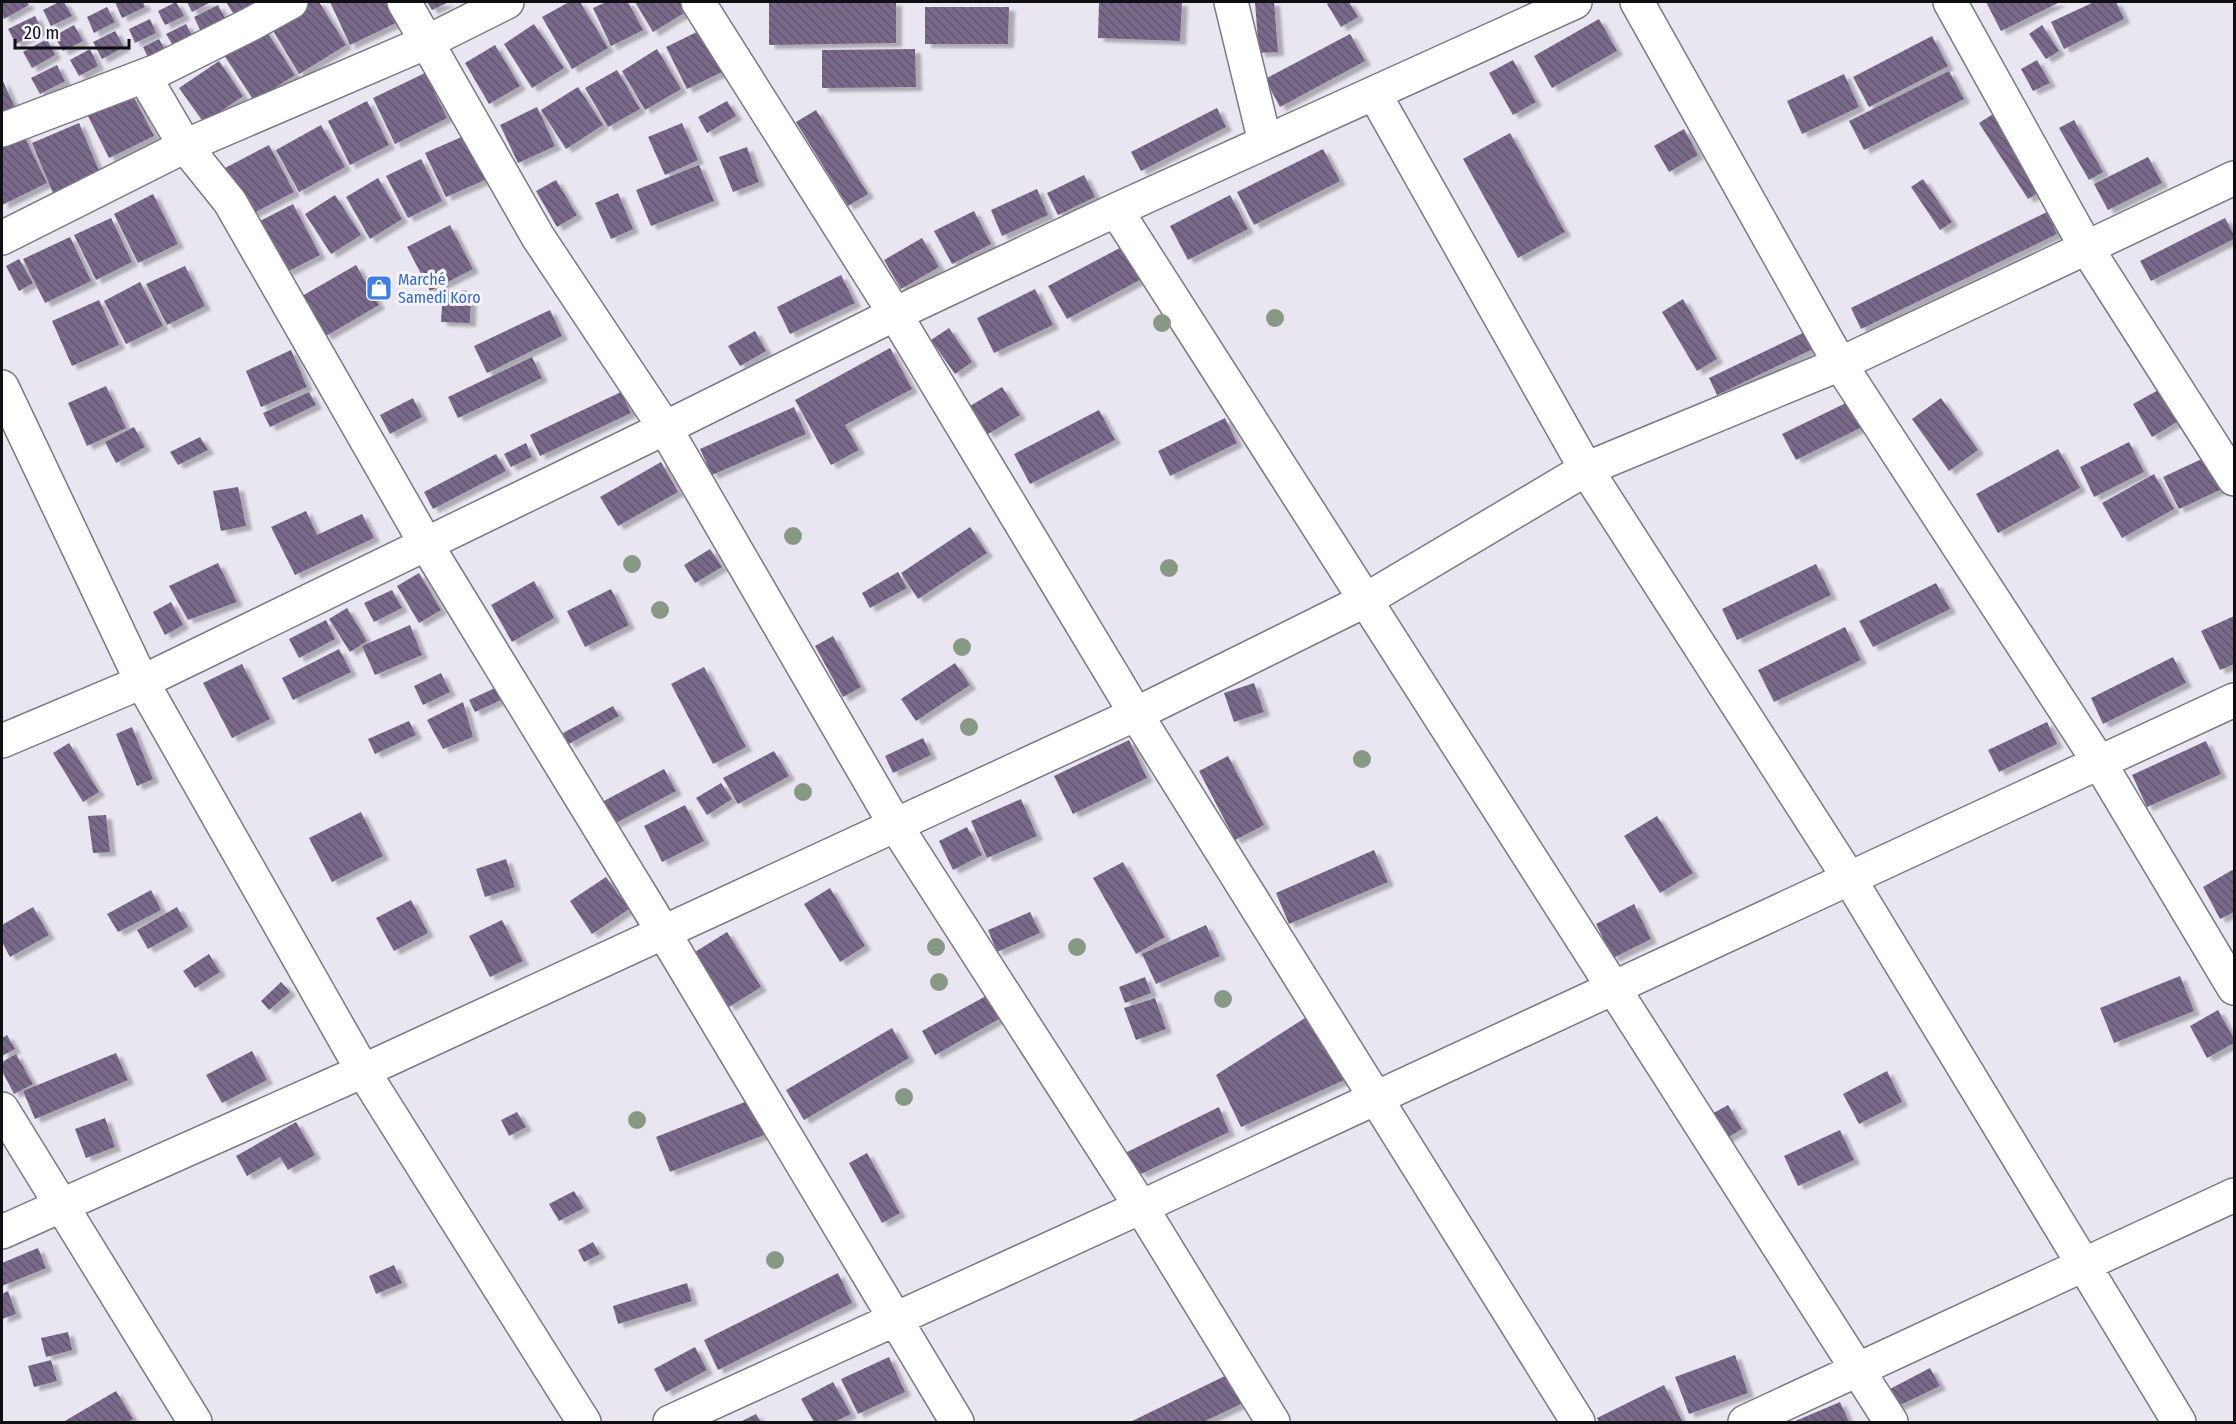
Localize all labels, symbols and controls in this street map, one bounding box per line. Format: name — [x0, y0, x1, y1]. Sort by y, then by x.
scale bar — [15, 12, 129, 50]
text: 20 m — [24, 22, 59, 44]
place label: Marché Samedi Koro — [398, 270, 481, 307]
shop icon: Marché Samedi Koro — [364, 273, 394, 303]

